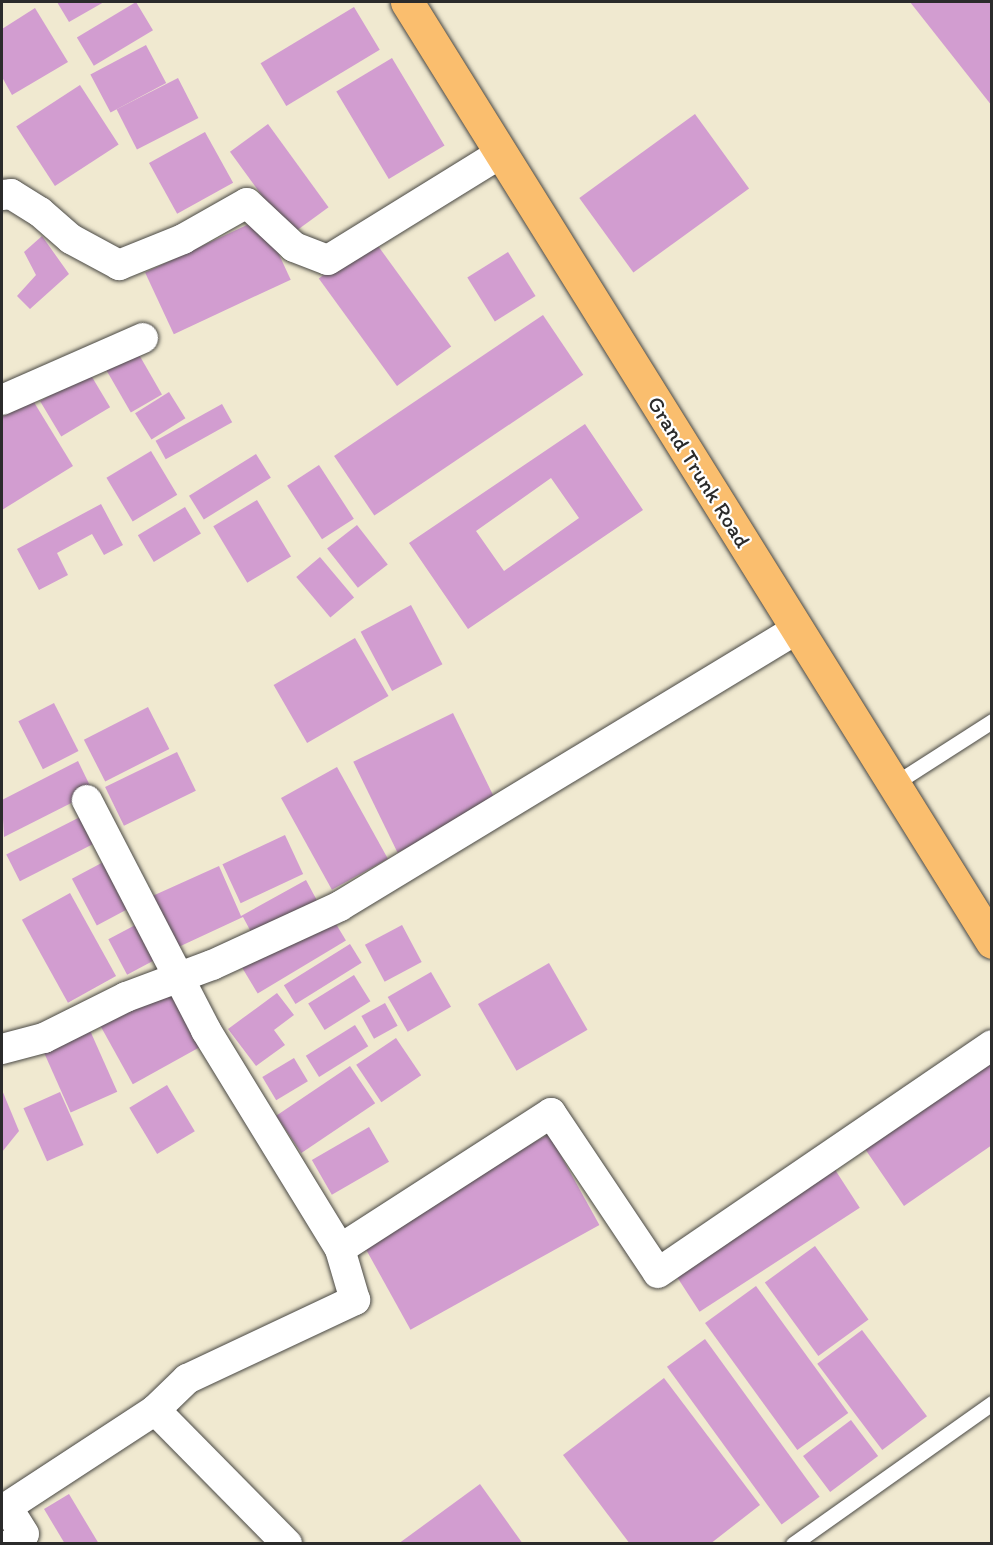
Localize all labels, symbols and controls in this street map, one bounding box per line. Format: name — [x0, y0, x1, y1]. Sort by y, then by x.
street label: Grand Trunk Road — [642, 392, 756, 552]

